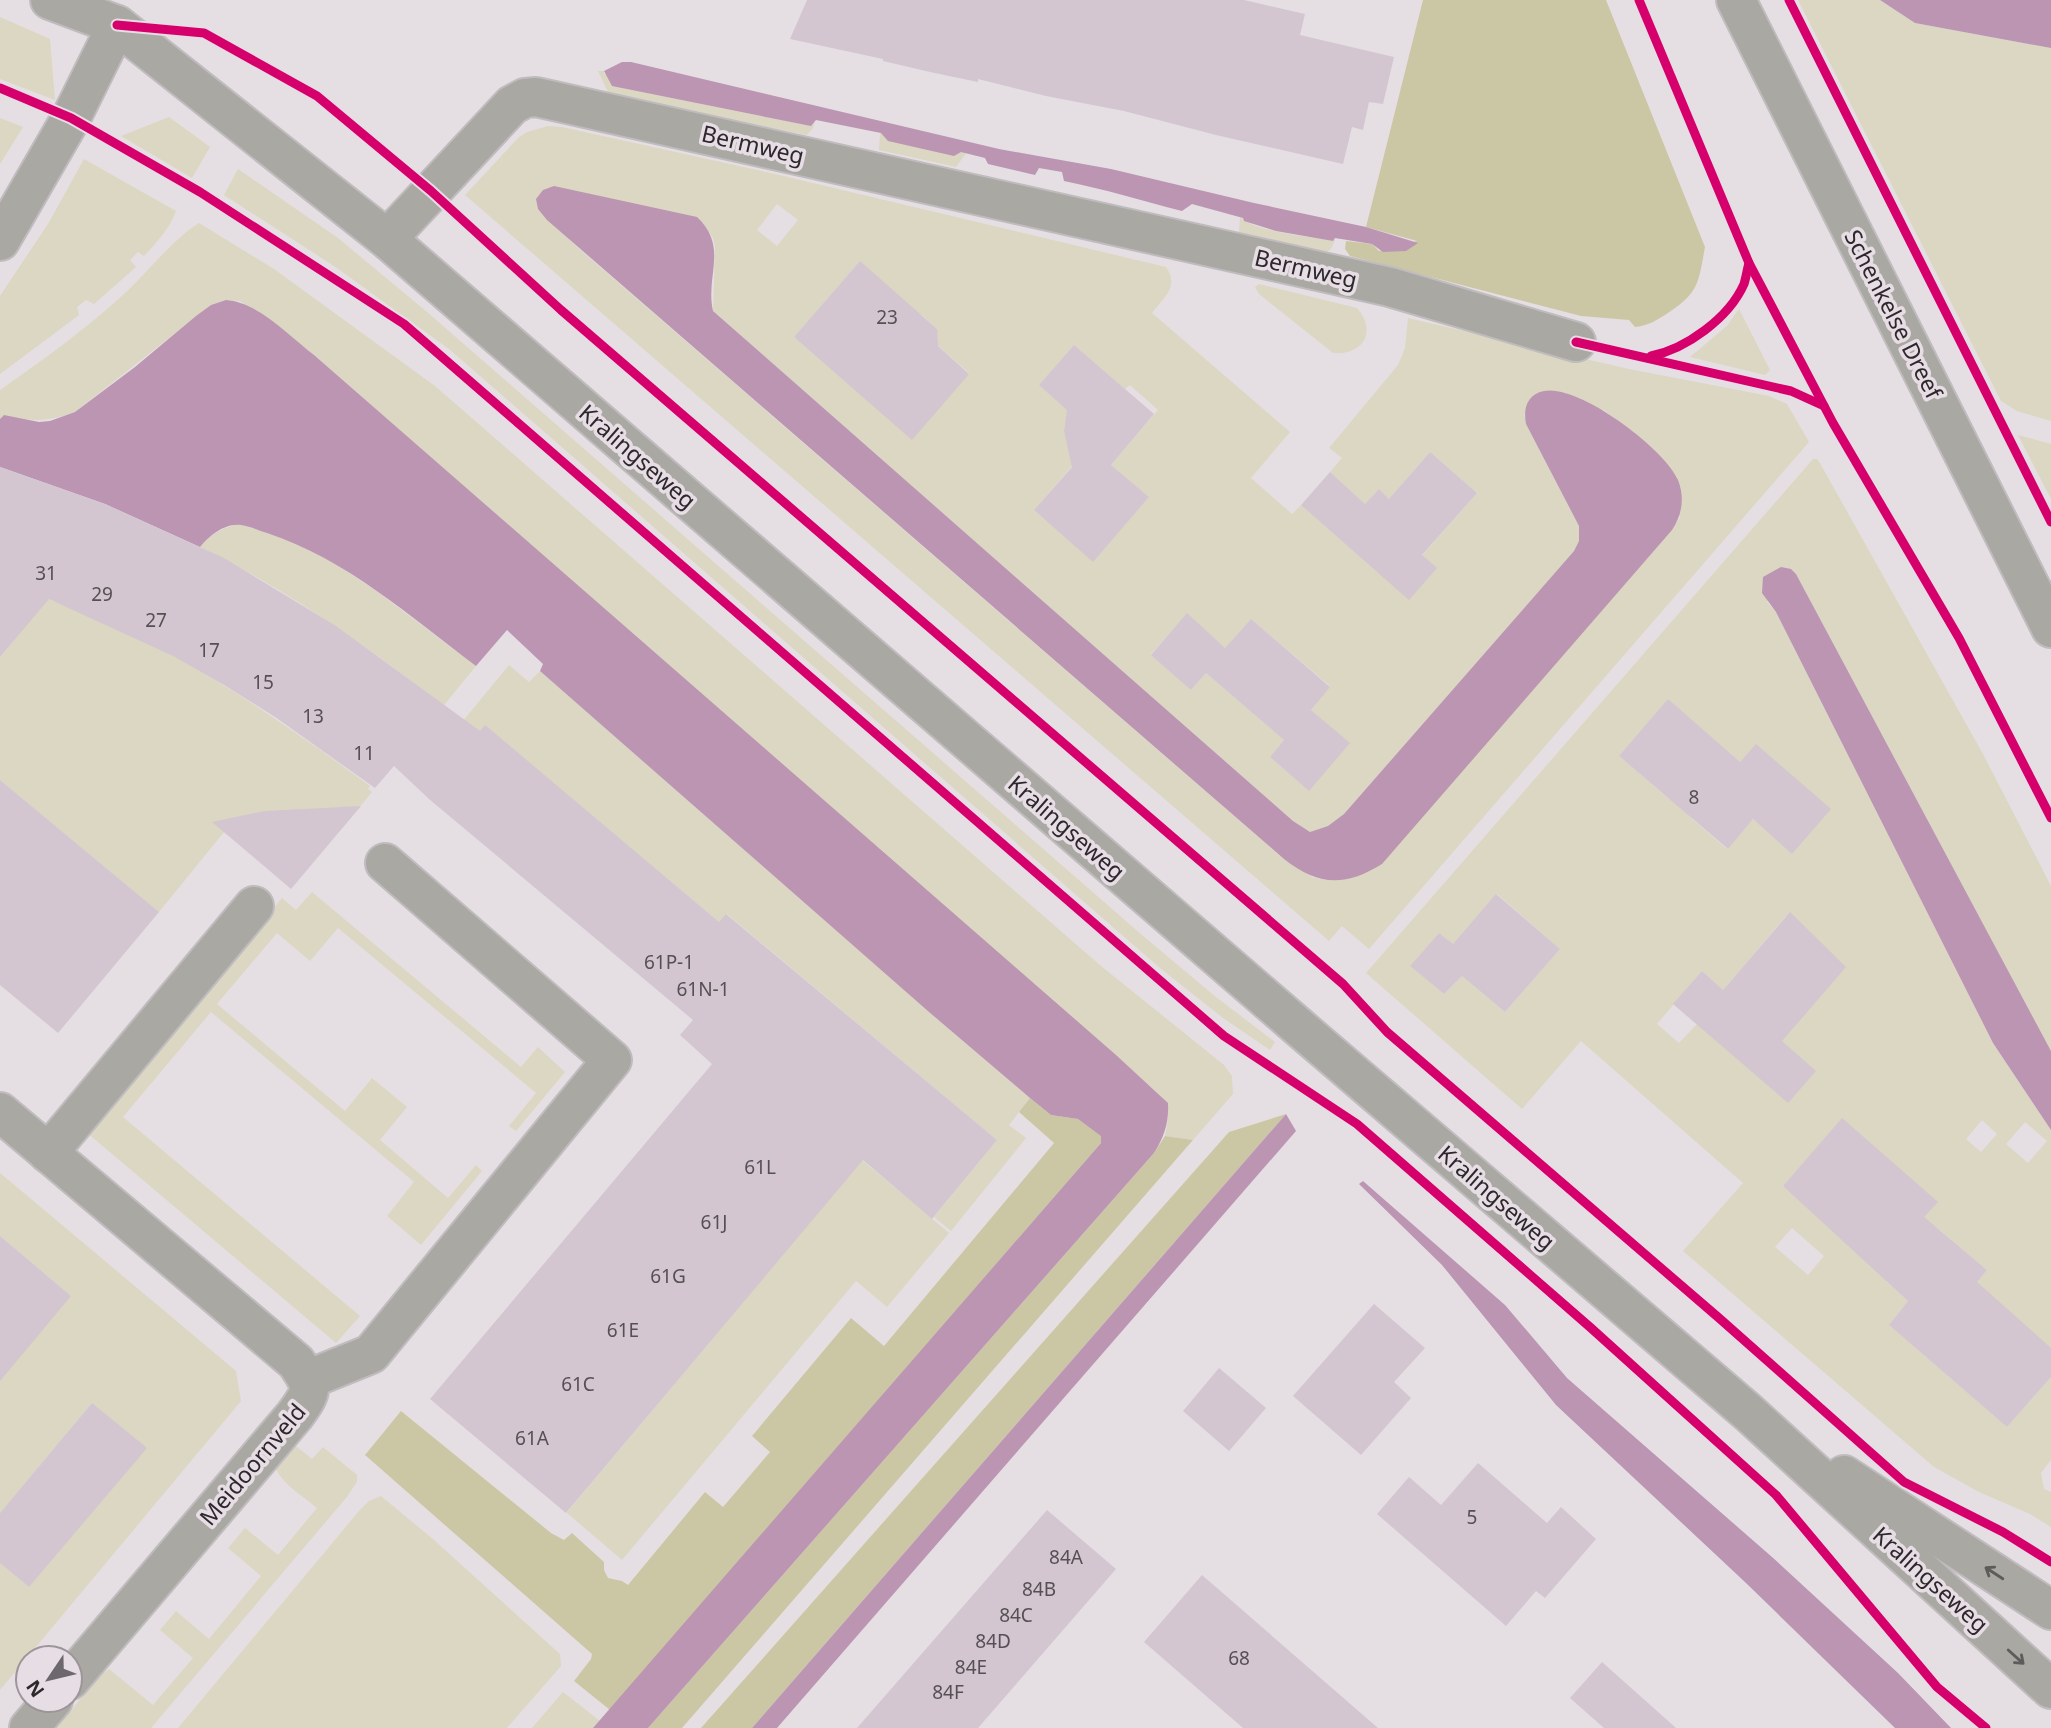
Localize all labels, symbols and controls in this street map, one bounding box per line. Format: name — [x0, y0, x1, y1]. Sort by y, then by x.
street label: Bermweg — [699, 117, 807, 171]
street label: Schenkelse Dreef — [1838, 224, 1951, 405]
street label: Bermweg — [1252, 241, 1360, 295]
house number: 23 — [876, 304, 898, 330]
street label: Kralingseweg — [573, 396, 703, 516]
house number: 31 — [35, 560, 57, 586]
house number: 29 — [91, 581, 113, 607]
house number: 27 — [145, 607, 167, 633]
house number: 17 — [198, 637, 220, 663]
house number: 15 — [252, 669, 274, 695]
house number: 13 — [302, 703, 324, 729]
house number: 11 — [353, 740, 375, 766]
street label: Kralingseweg — [1002, 767, 1132, 887]
house number: 8 — [1689, 784, 1699, 810]
house number: 61P-1 — [644, 949, 694, 975]
house number: 61N-1 — [676, 976, 730, 1002]
street label: Kralingseweg — [1432, 1137, 1562, 1257]
house number: 61L — [744, 1154, 776, 1180]
house number: 61J — [701, 1209, 727, 1235]
house number: 61G — [650, 1263, 686, 1289]
house number: 61E — [607, 1317, 639, 1343]
house number: 61C — [561, 1371, 595, 1397]
street label: Meidoornveld — [191, 1396, 313, 1532]
house number: 61A — [515, 1425, 550, 1451]
house number: 5 — [1467, 1504, 1477, 1530]
street label: Kralingseweg — [1866, 1519, 1996, 1639]
house number: 84A — [1049, 1544, 1084, 1570]
one-way arrow — [1985, 1566, 2004, 1580]
house number: 84B — [1022, 1576, 1056, 1602]
house number: 84C — [999, 1602, 1033, 1628]
house number: 84D — [975, 1628, 1011, 1654]
north arrow — [14, 1644, 84, 1714]
house number: 68 — [1228, 1645, 1250, 1671]
one-way arrow — [2007, 1649, 2025, 1665]
house number: 84E — [955, 1654, 987, 1680]
text: N — [20, 1675, 50, 1703]
house number: 84F — [932, 1679, 964, 1705]

